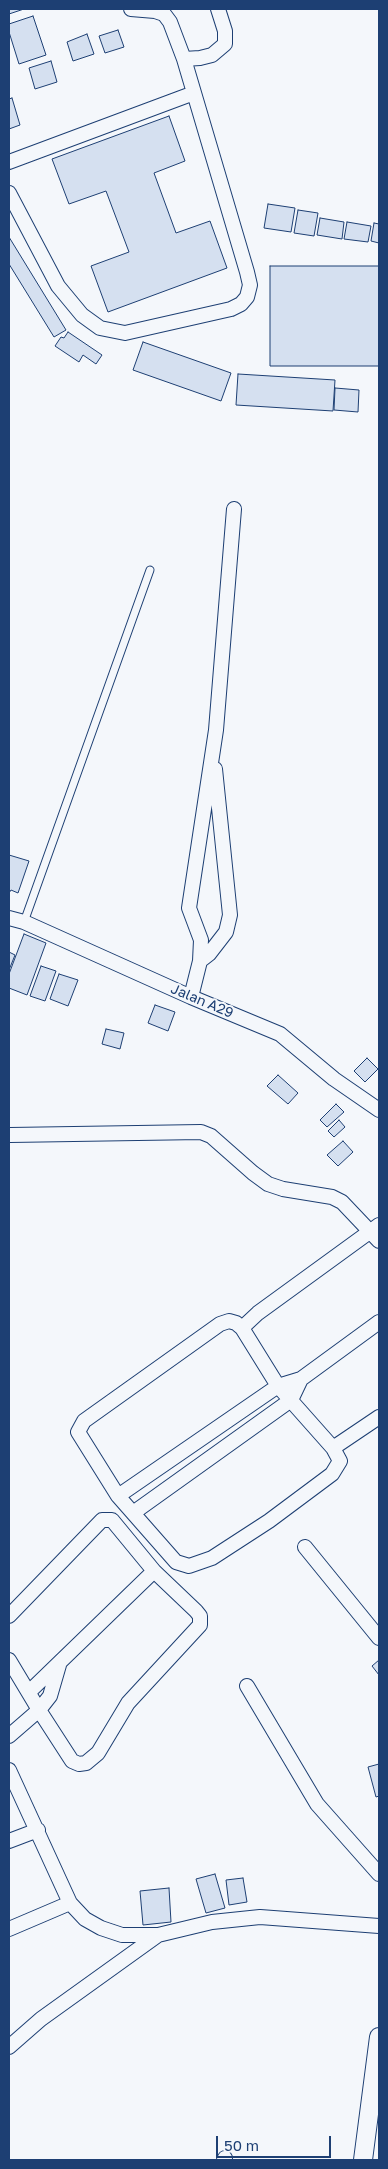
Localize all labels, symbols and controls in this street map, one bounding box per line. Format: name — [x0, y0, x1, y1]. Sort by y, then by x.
street label: Jalan A29 — [168, 980, 236, 1022]
scale bar — [218, 2126, 333, 2158]
text: 50 m — [224, 2136, 259, 2154]

